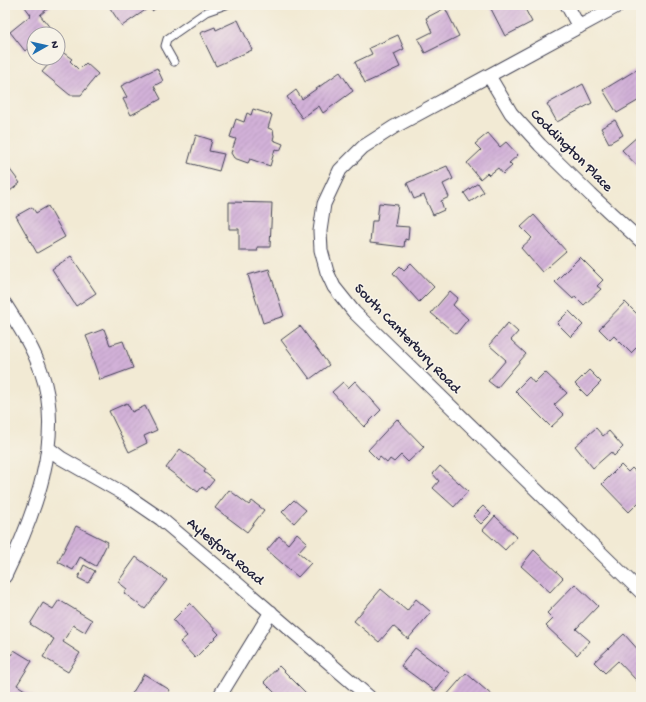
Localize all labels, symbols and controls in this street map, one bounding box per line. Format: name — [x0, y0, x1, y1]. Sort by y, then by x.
north arrow — [26, 26, 66, 66]
text: N — [47, 40, 60, 49]
street label: Coddington Place — [526, 106, 616, 196]
street label: South Canterbury Road — [350, 280, 465, 399]
street label: Aylesford Road — [183, 514, 268, 590]

